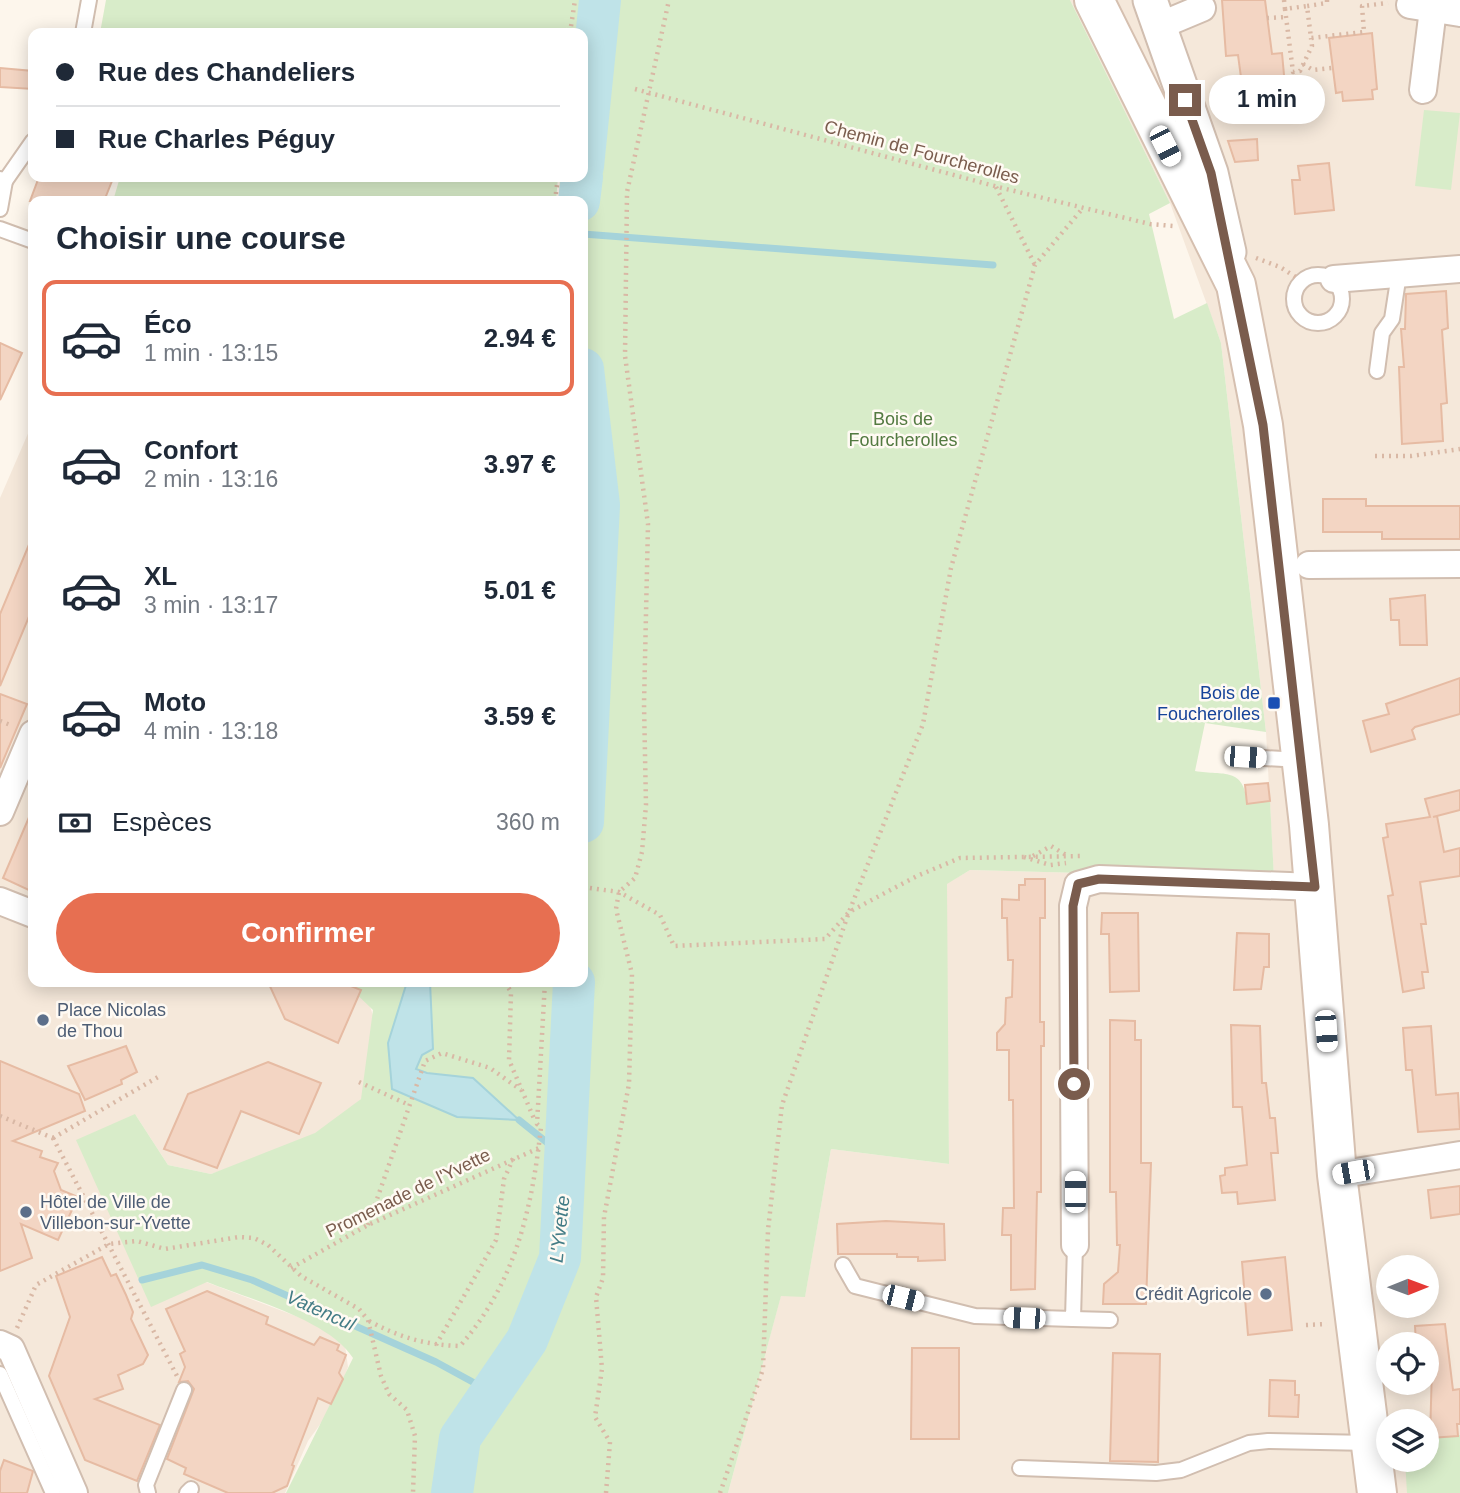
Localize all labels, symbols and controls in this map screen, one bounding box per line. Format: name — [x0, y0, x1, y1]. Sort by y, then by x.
text: Rue des Chandeliers — [98, 57, 355, 87]
callout: 1 min — [1210, 76, 1325, 124]
route end — [1169, 84, 1201, 116]
text: 1 min — [1237, 86, 1297, 112]
street label: Chemin de Fourcherolles — [822, 116, 1022, 188]
car — [1147, 123, 1184, 169]
text: Rue Charles Péguy — [98, 124, 335, 154]
text: Choisir une course — [56, 220, 346, 256]
icon: car — [60, 307, 123, 370]
text: Éco — [144, 309, 192, 339]
text: 2.94 € — [484, 323, 556, 353]
text: 1 min · 13:15 — [144, 340, 278, 366]
park label: Bois de Fourcherolles — [848, 409, 958, 450]
icon: car — [60, 433, 123, 496]
text: Confort — [144, 435, 238, 465]
text: 3.97 € — [484, 449, 556, 479]
text: 2 min · 13:16 — [144, 466, 278, 492]
icon: car — [60, 559, 123, 622]
text: XL — [144, 561, 177, 591]
text: 5.01 € — [484, 575, 556, 605]
text: 3 min · 13:17 — [144, 592, 278, 618]
place label: Bois de Foucherolles — [1157, 683, 1260, 724]
icon: car — [60, 685, 123, 748]
text: Moto — [144, 687, 206, 717]
marker: Bois de Foucherolles — [1266, 695, 1282, 711]
text: 3.59 € — [484, 701, 556, 731]
text: 4 min · 13:18 — [144, 718, 278, 744]
car — [1224, 745, 1267, 769]
icon: cash — [56, 804, 94, 842]
text: Espèces — [112, 807, 212, 837]
text: 360 m — [496, 809, 560, 835]
button: Confirmer — [56, 893, 560, 973]
place label: Place Nicolas de Thou — [57, 1000, 166, 1041]
car — [1315, 1009, 1338, 1053]
marker: Place Nicolas de Thou — [35, 1012, 51, 1028]
route start — [1058, 1068, 1090, 1100]
street label: Promenade de l'Yvette — [322, 1144, 494, 1242]
car — [1331, 1158, 1376, 1186]
car — [1065, 1171, 1086, 1213]
place label: Hôtel de Ville de Villebon-sur-Yvette — [40, 1192, 191, 1233]
water label: L'Yvette — [546, 1194, 573, 1264]
marker: Hôtel de Ville de Villebon-sur-Yvette — [18, 1204, 34, 1220]
north arrow — [1376, 1255, 1438, 1318]
map controls — [1376, 1255, 1439, 1472]
car — [881, 1283, 926, 1313]
place label: Crédit Agricole — [1135, 1284, 1252, 1304]
water label: Vatencul — [283, 1286, 359, 1335]
marker: Crédit Agricole — [1258, 1286, 1274, 1302]
car — [1003, 1307, 1046, 1329]
button: locate — [1376, 1332, 1439, 1395]
button: layers — [1376, 1409, 1439, 1472]

